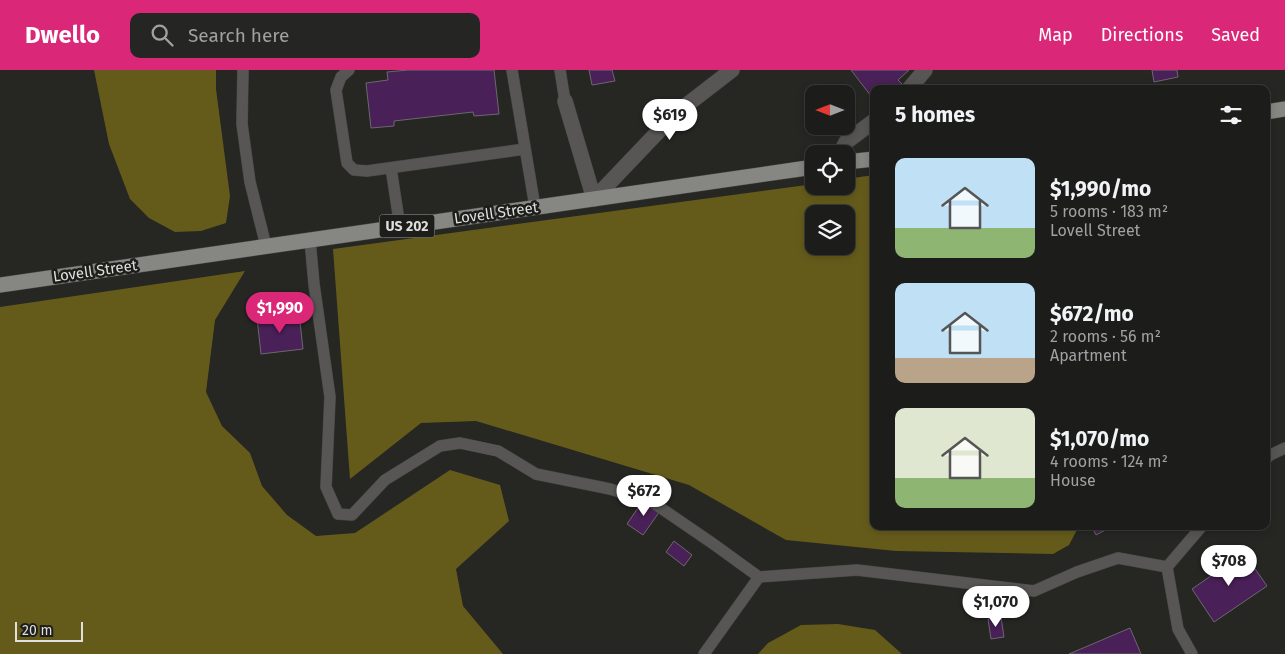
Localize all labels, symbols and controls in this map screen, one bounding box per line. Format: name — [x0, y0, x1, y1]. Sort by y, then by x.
search box — [130, 13, 480, 58]
text: Dwello — [25, 21, 100, 49]
icon: search — [148, 21, 176, 49]
text: Search here — [188, 24, 289, 47]
text: Map — [1038, 24, 1073, 46]
text: Directions — [1101, 24, 1183, 46]
text: Saved — [1211, 24, 1260, 46]
north arrow — [805, 85, 855, 135]
map controls — [805, 85, 855, 255]
pin: $619 — [640, 98, 700, 141]
icon: filters — [1217, 101, 1245, 129]
text: 5 homes — [895, 102, 975, 128]
text: $619 — [653, 105, 687, 124]
button: locate — [805, 145, 855, 195]
text: $1,990/mo — [1050, 176, 1151, 202]
icon: home — [935, 178, 995, 238]
street label: Lovell Street — [453, 198, 540, 228]
text: 5 rooms · 183 m² — [1050, 202, 1168, 221]
button: layers — [805, 205, 855, 255]
road number: US 202 — [380, 214, 434, 238]
text: Lovell Street — [1050, 221, 1140, 240]
street label: Lovell Street — [52, 256, 139, 286]
pin: $1,990 — [239, 292, 321, 334]
text: $1,990 — [257, 298, 303, 317]
text: $672/mo — [1050, 301, 1134, 327]
icon: home — [935, 303, 995, 363]
text: 2 rooms · 56 m² — [1050, 327, 1161, 346]
text: Apartment — [1050, 346, 1127, 365]
text: $1,070/mo — [1050, 426, 1149, 452]
icon: home — [935, 428, 995, 488]
text: 4 rooms · 124 m² — [1050, 452, 1168, 471]
text: House — [1050, 471, 1096, 490]
pin: $672 — [614, 474, 674, 517]
text: $672 — [627, 481, 661, 500]
pin: $708 — [1199, 544, 1259, 587]
text: $708 — [1212, 551, 1246, 570]
pin: $1,070 — [955, 586, 1037, 628]
text: $1,070 — [974, 592, 1018, 611]
scale bar — [15, 619, 82, 642]
text: 20 m — [22, 622, 52, 639]

